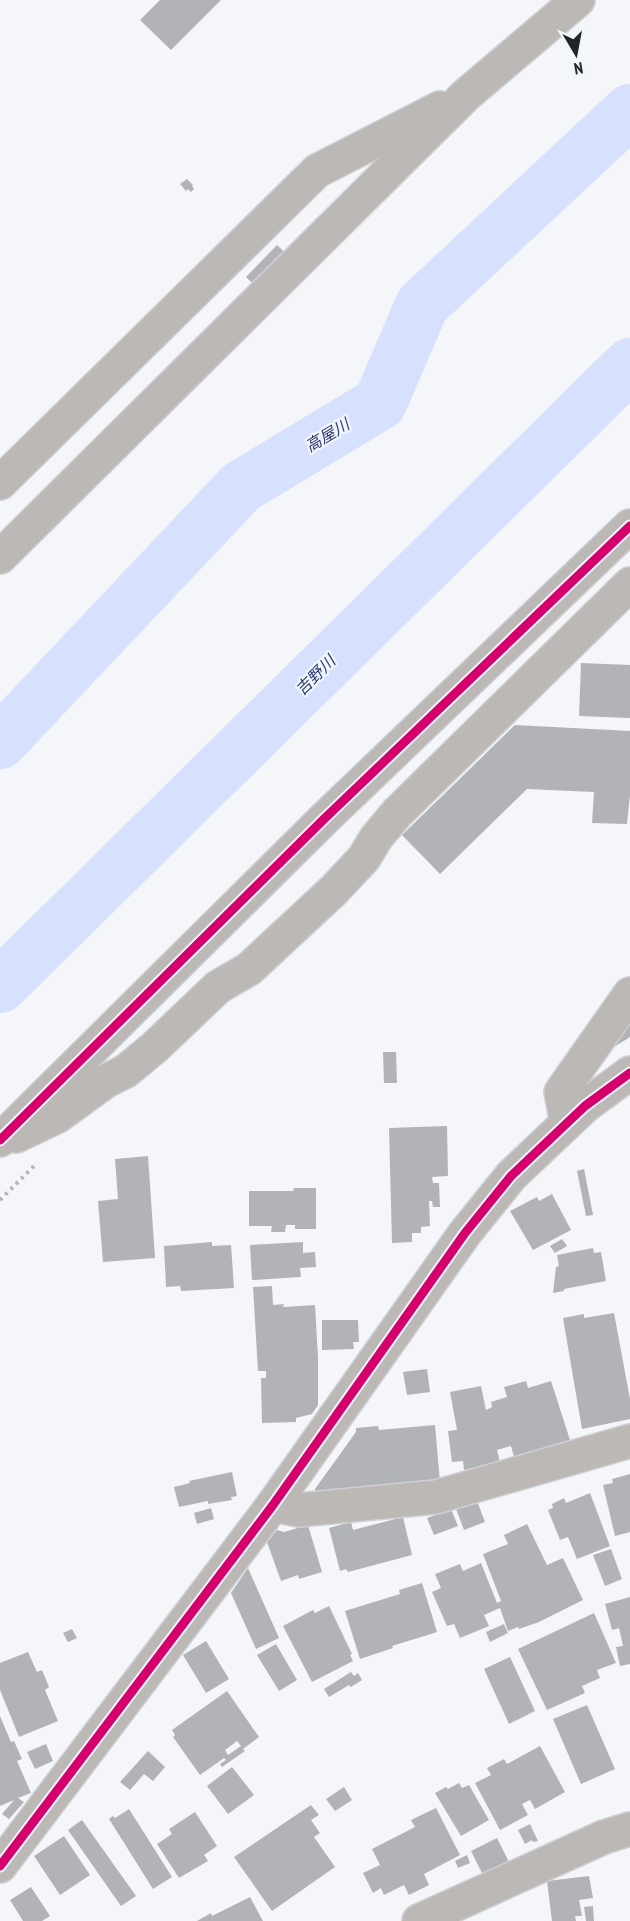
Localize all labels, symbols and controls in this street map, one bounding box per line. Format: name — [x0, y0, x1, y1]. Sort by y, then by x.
north arrow — [546, 24, 606, 84]
text: N — [573, 58, 585, 79]
water label: 高屋川 — [301, 413, 354, 456]
water label: 吉野川 — [291, 650, 340, 699]

